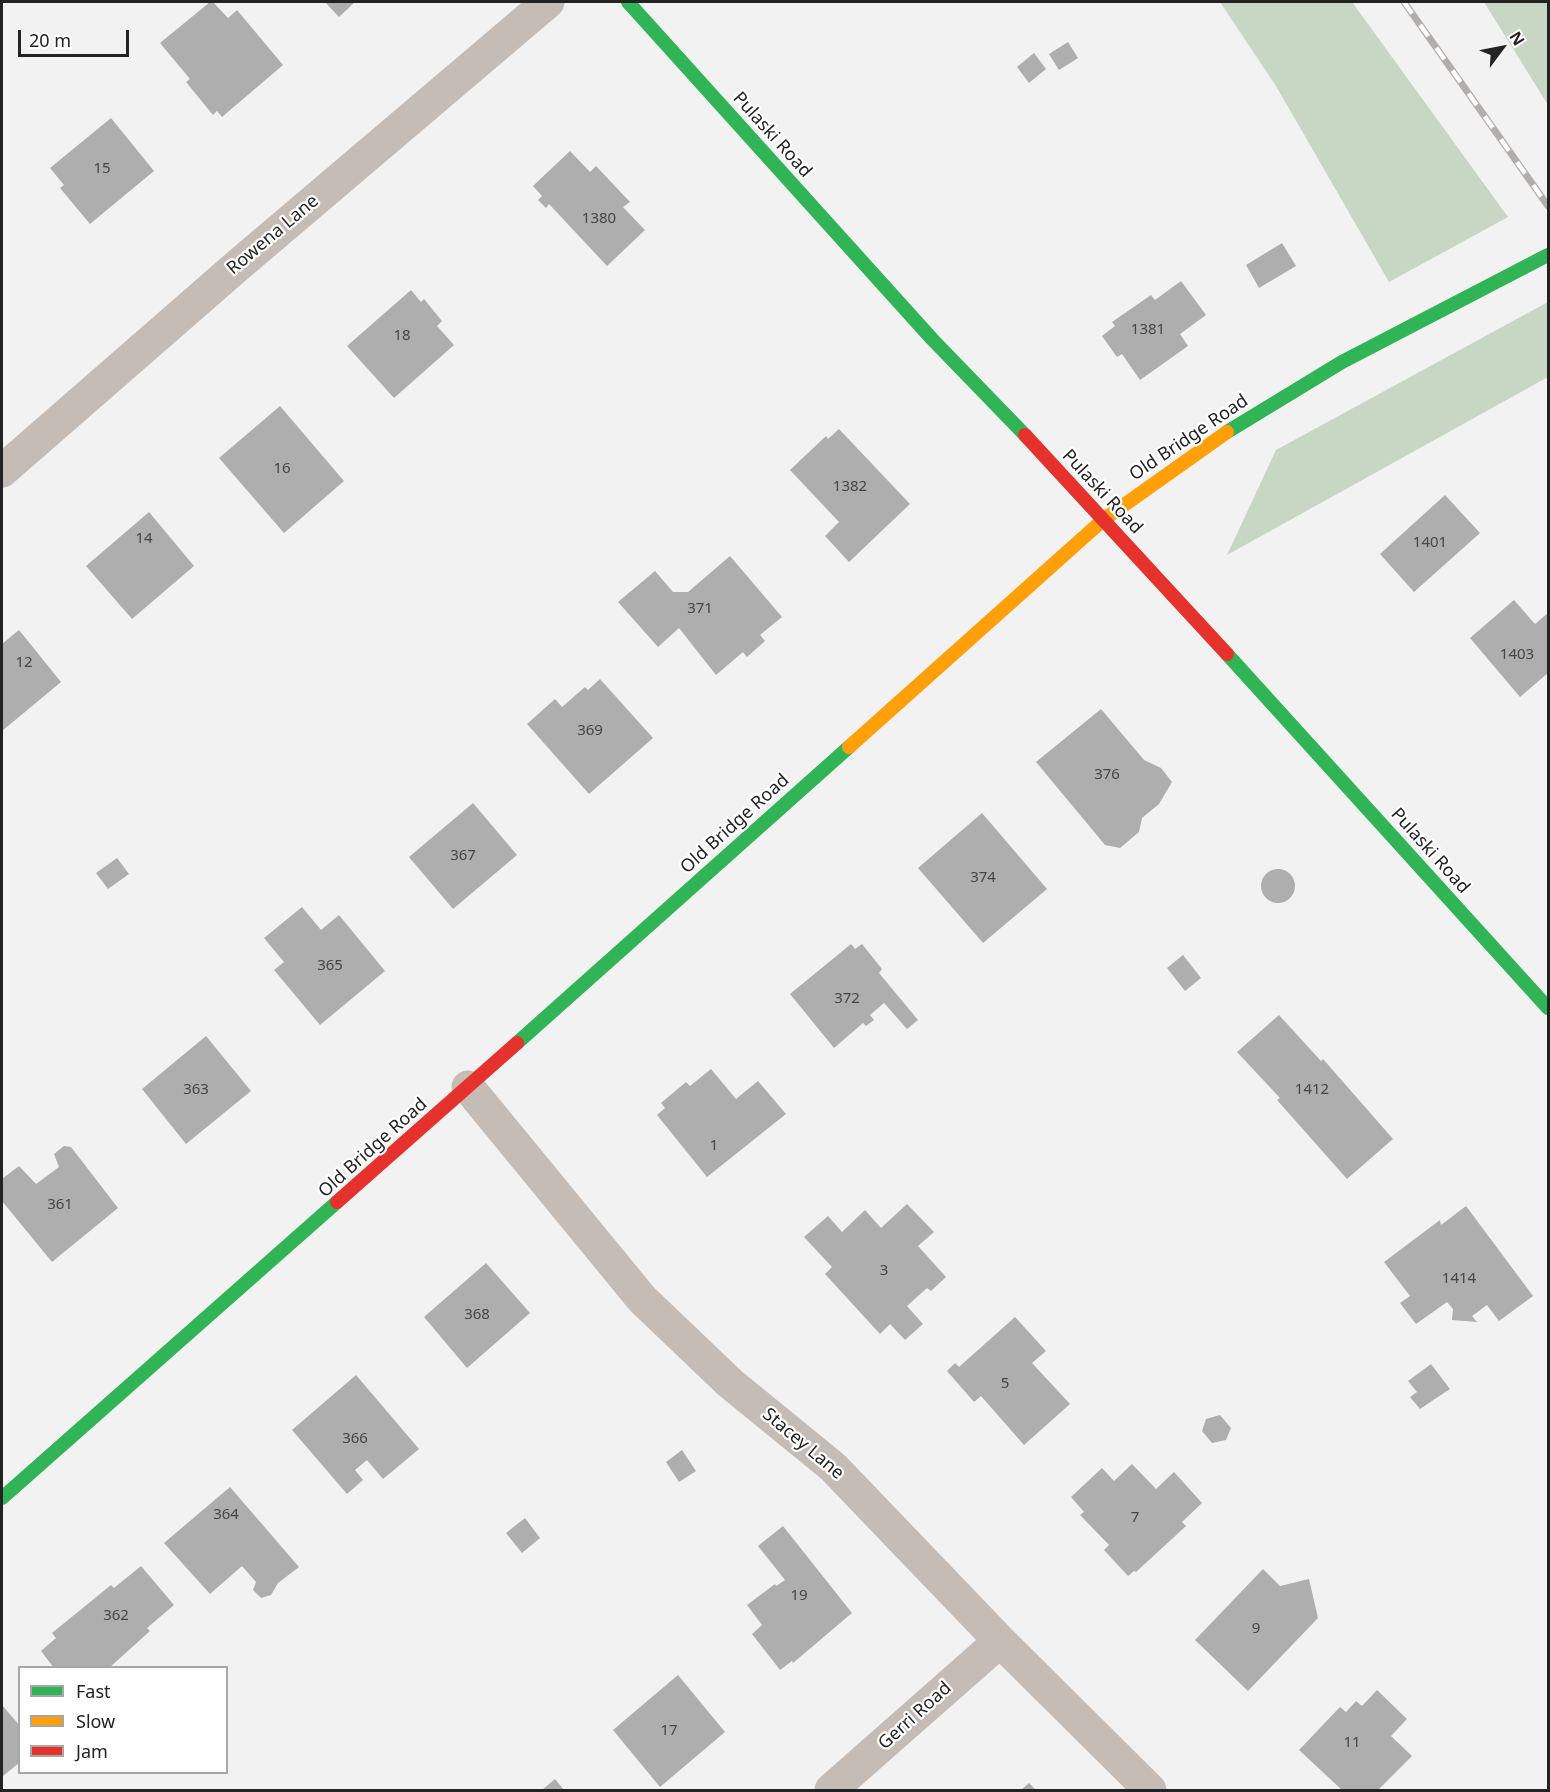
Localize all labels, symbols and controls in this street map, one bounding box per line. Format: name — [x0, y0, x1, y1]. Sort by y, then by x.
scale bar — [21, 18, 132, 56]
north arrow — [1472, 18, 1532, 78]
text: N — [1504, 27, 1530, 50]
text: 20 m — [29, 28, 71, 52]
street label: Pulaski Road — [728, 88, 816, 182]
house number: 15 — [93, 160, 111, 178]
street label: Rowena Lane — [223, 190, 323, 280]
house number: 1380 — [582, 210, 616, 228]
house number: 1381 — [1131, 321, 1165, 339]
house number: 18 — [393, 327, 411, 345]
street label: Old Bridge Road — [1126, 390, 1252, 486]
street label: Pulaski Road — [1057, 445, 1147, 539]
house number: 16 — [273, 460, 291, 478]
house number: 1382 — [833, 478, 867, 496]
house number: 14 — [135, 530, 153, 548]
house number: 1401 — [1413, 534, 1447, 552]
house number: 371 — [687, 600, 713, 618]
house number: 1403 — [1500, 646, 1534, 664]
house number: 12 — [15, 654, 33, 672]
house number: 369 — [577, 722, 603, 740]
house number: 376 — [1094, 766, 1120, 784]
street label: Old Bridge Road — [676, 770, 794, 878]
street label: Pulaski Road — [1386, 804, 1474, 898]
house number: 367 — [450, 847, 476, 865]
house number: 374 — [970, 869, 996, 887]
house number: 365 — [317, 957, 343, 975]
house number: 372 — [834, 990, 860, 1008]
house number: 363 — [183, 1081, 209, 1099]
house number: 1412 — [1295, 1081, 1329, 1099]
street label: Old Bridge Road — [314, 1094, 432, 1202]
house number: 1 — [710, 1137, 718, 1155]
house number: 361 — [47, 1196, 73, 1214]
house number: 3 — [880, 1262, 888, 1280]
house number: 1414 — [1442, 1270, 1476, 1288]
house number: 368 — [464, 1306, 490, 1324]
house number: 5 — [1001, 1375, 1009, 1393]
street label: Stacey Lane — [758, 1404, 848, 1484]
house number: 366 — [342, 1430, 368, 1448]
house number: 364 — [213, 1506, 239, 1524]
house number: 7 — [1131, 1509, 1139, 1527]
house number: 19 — [790, 1587, 808, 1605]
house number: 362 — [103, 1607, 129, 1625]
house number: 9 — [1252, 1620, 1260, 1638]
legend — [18, 1666, 228, 1774]
street label: Gerri Road — [874, 1678, 956, 1754]
text: Fast — [76, 1679, 111, 1703]
text: Slow — [76, 1709, 115, 1733]
house number: 17 — [660, 1722, 678, 1740]
house number: 11 — [1343, 1734, 1361, 1752]
text: Jam — [76, 1739, 108, 1763]

